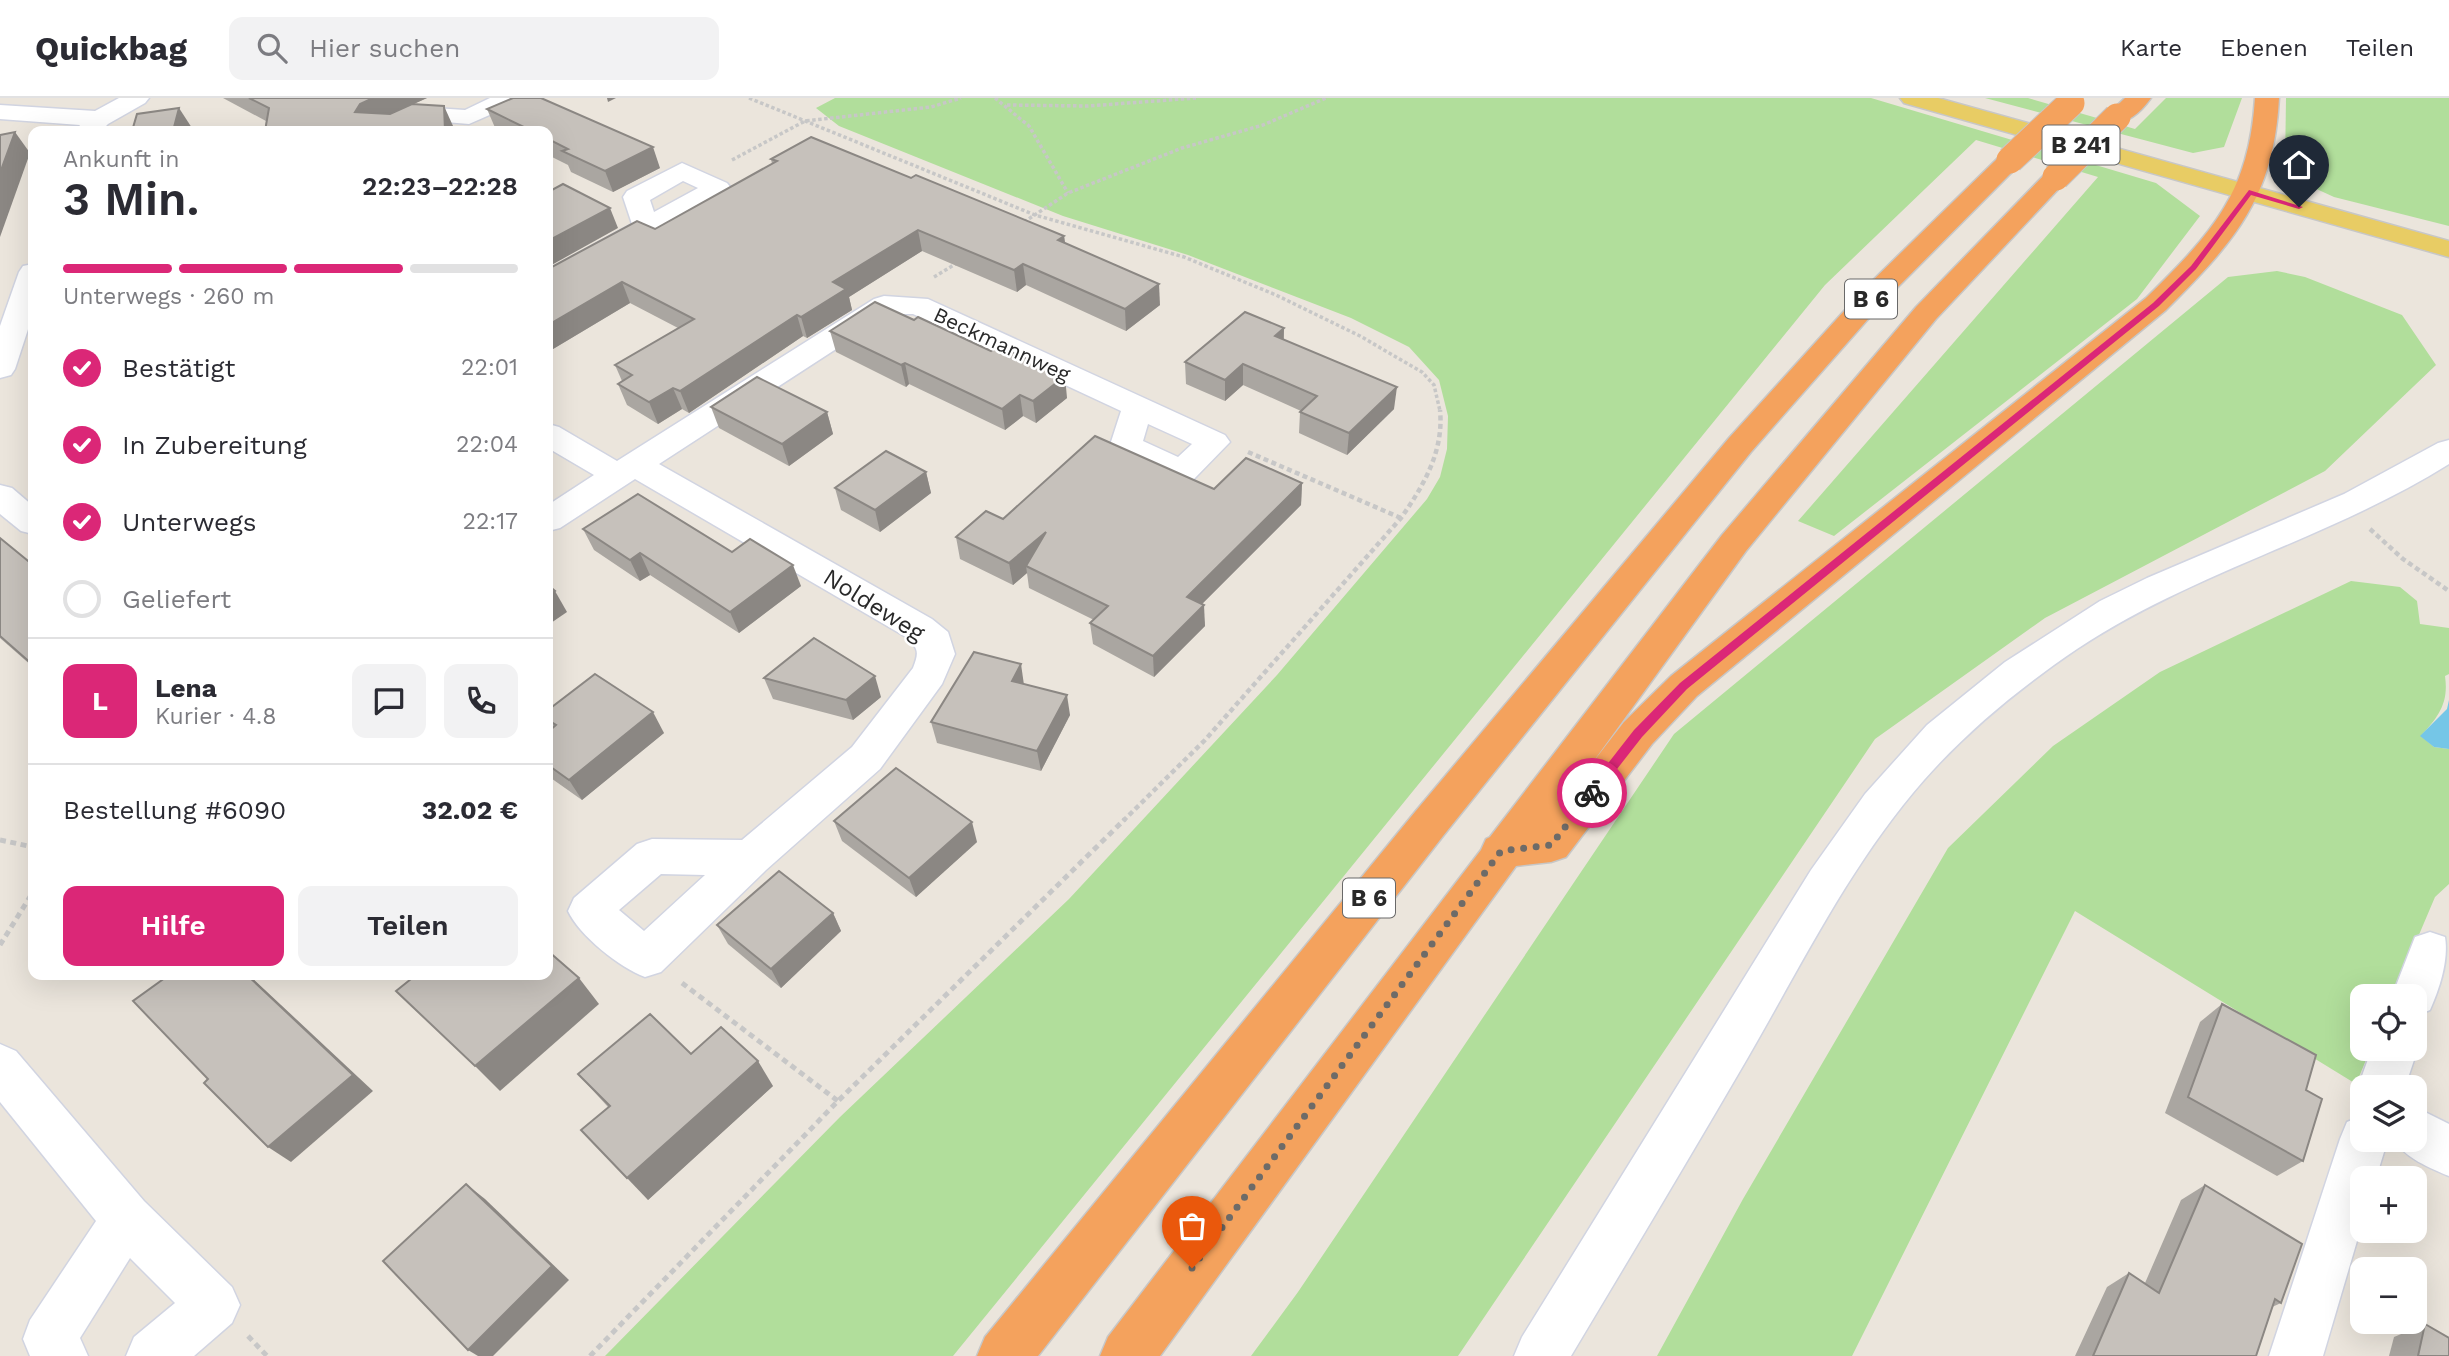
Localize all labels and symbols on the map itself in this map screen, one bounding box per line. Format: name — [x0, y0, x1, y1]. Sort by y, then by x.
road number: B 241 — [2042, 126, 2120, 164]
pin — [2269, 135, 2329, 207]
road number: B 6 — [1845, 280, 1897, 318]
street label: Beckmannweg — [930, 301, 1075, 387]
street label: Noldeweg — [818, 563, 930, 647]
courier — [1557, 758, 1627, 828]
road number: B 6 — [1343, 878, 1395, 918]
pin — [1162, 1196, 1222, 1268]

